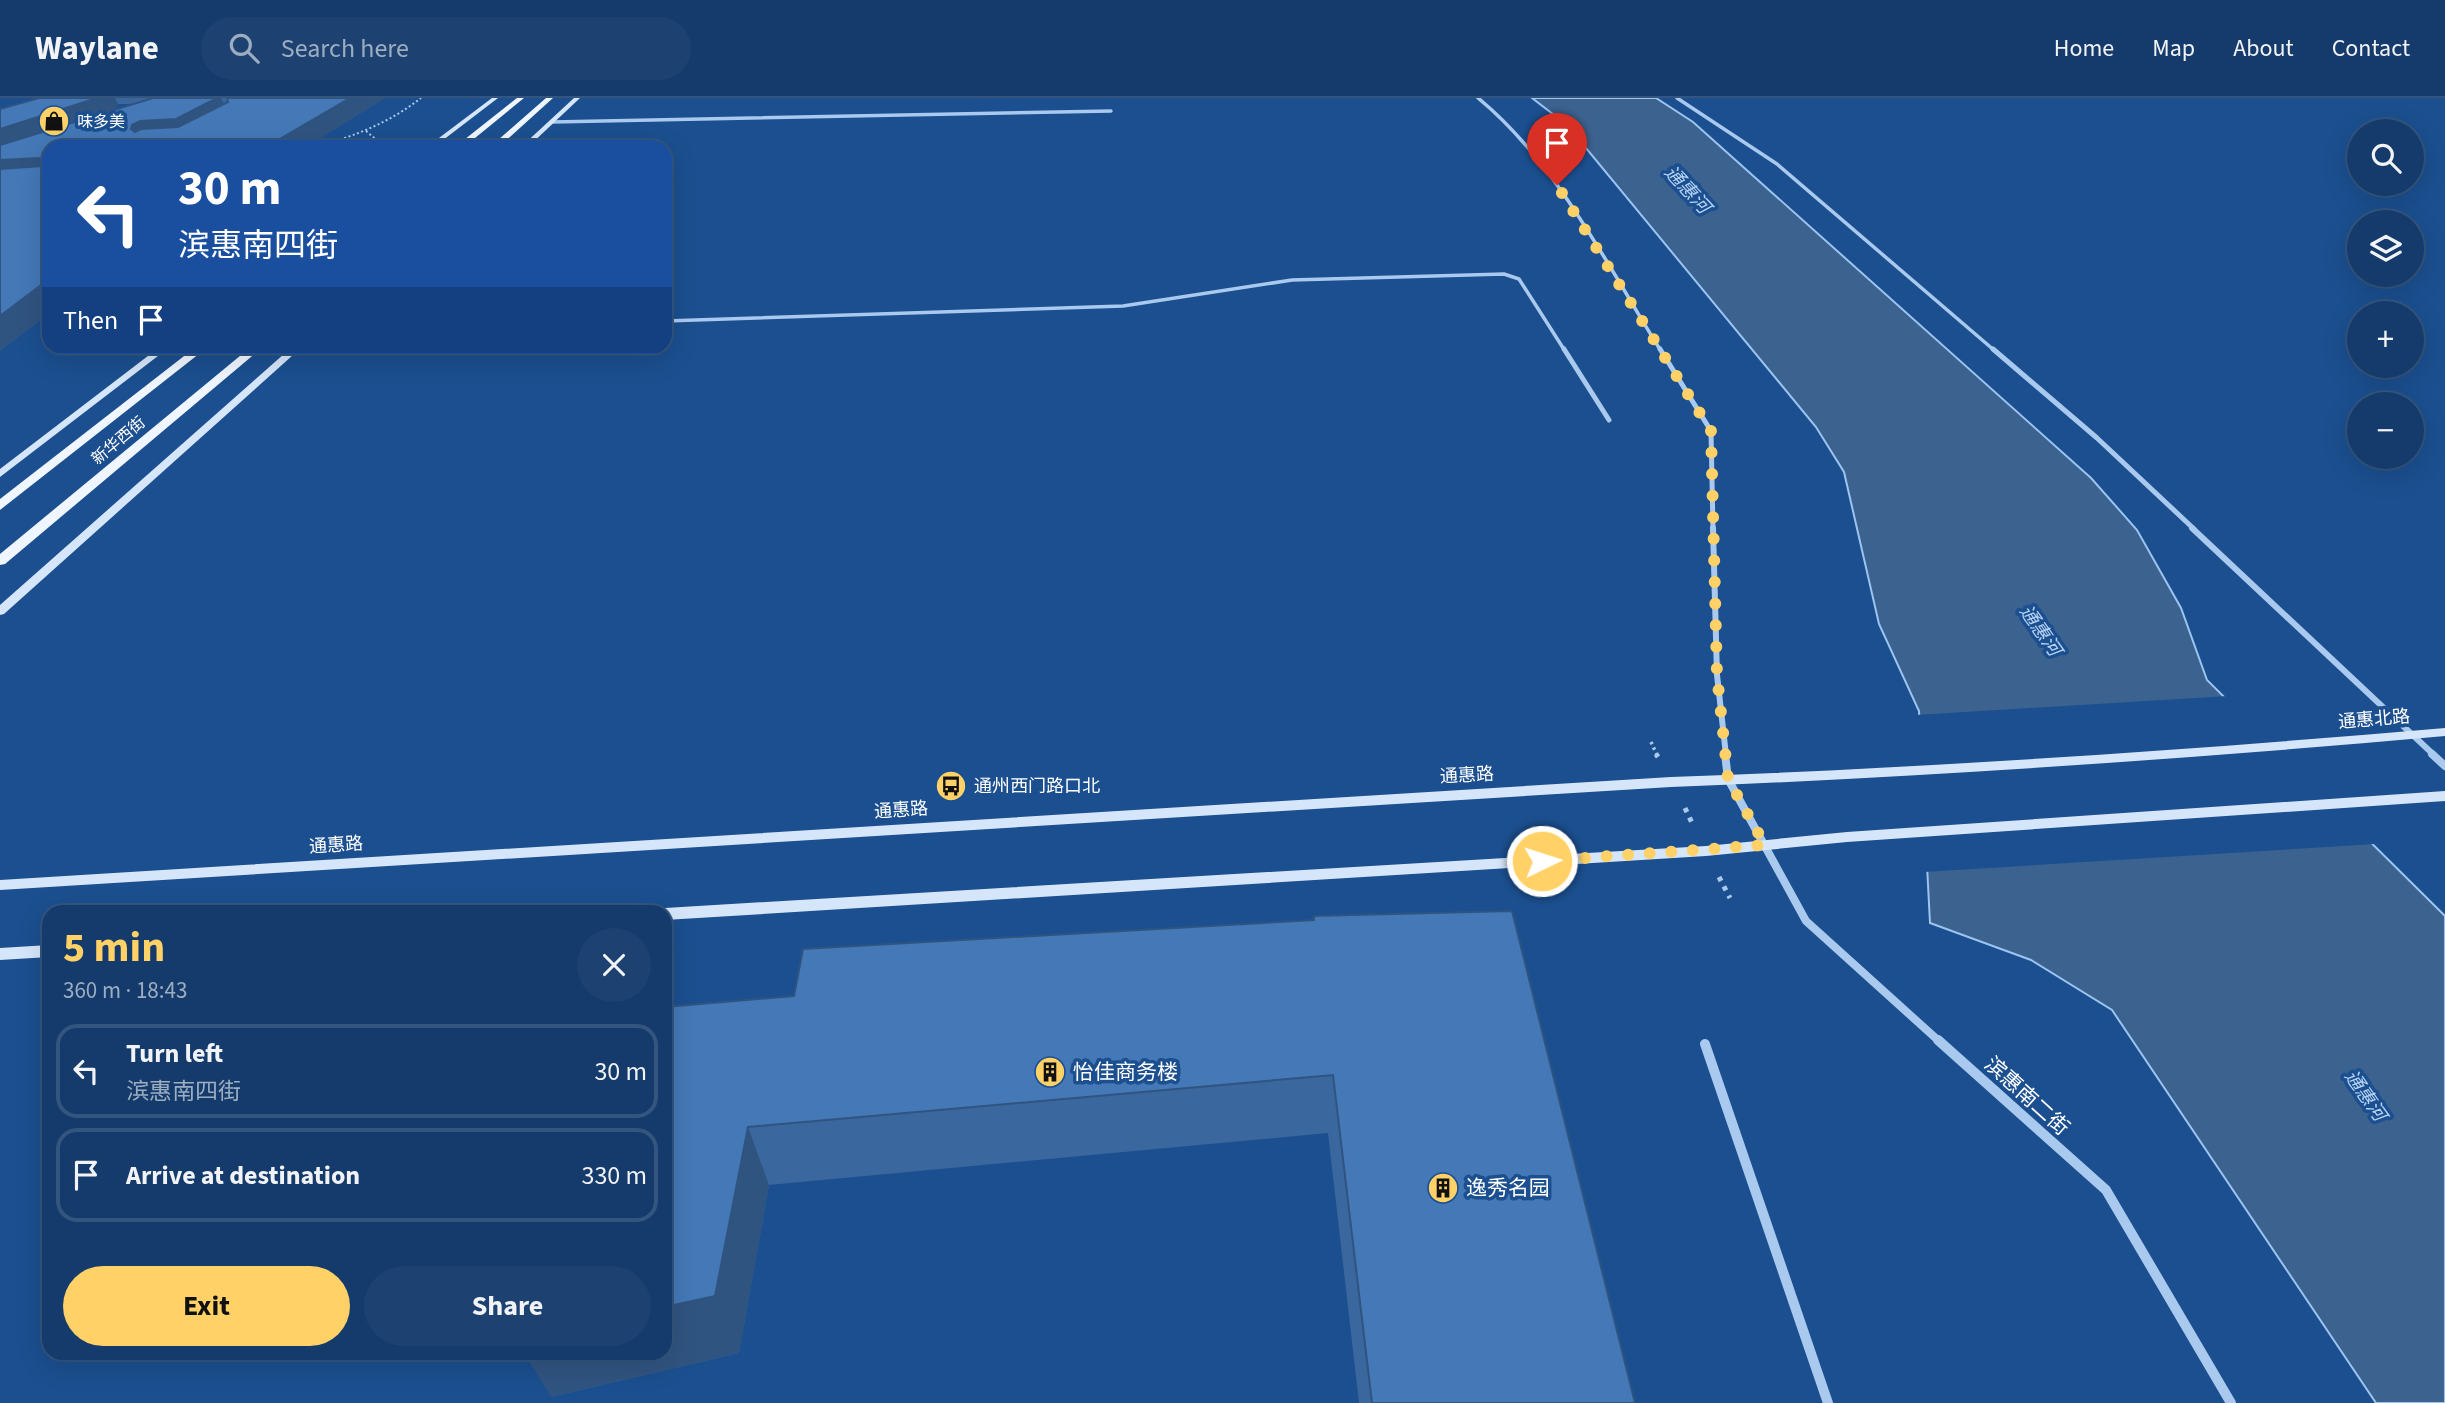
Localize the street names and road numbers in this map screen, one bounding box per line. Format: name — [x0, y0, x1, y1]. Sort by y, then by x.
street label: 新华西街 — [87, 412, 150, 470]
street label: 通惠北路 — [2337, 704, 2411, 735]
street label: 通惠路 — [1439, 762, 1495, 789]
street label: 通惠路 — [873, 796, 929, 825]
street label: 通惠路 — [308, 831, 364, 860]
street label: 滨惠南二街 — [1978, 1050, 2076, 1142]

